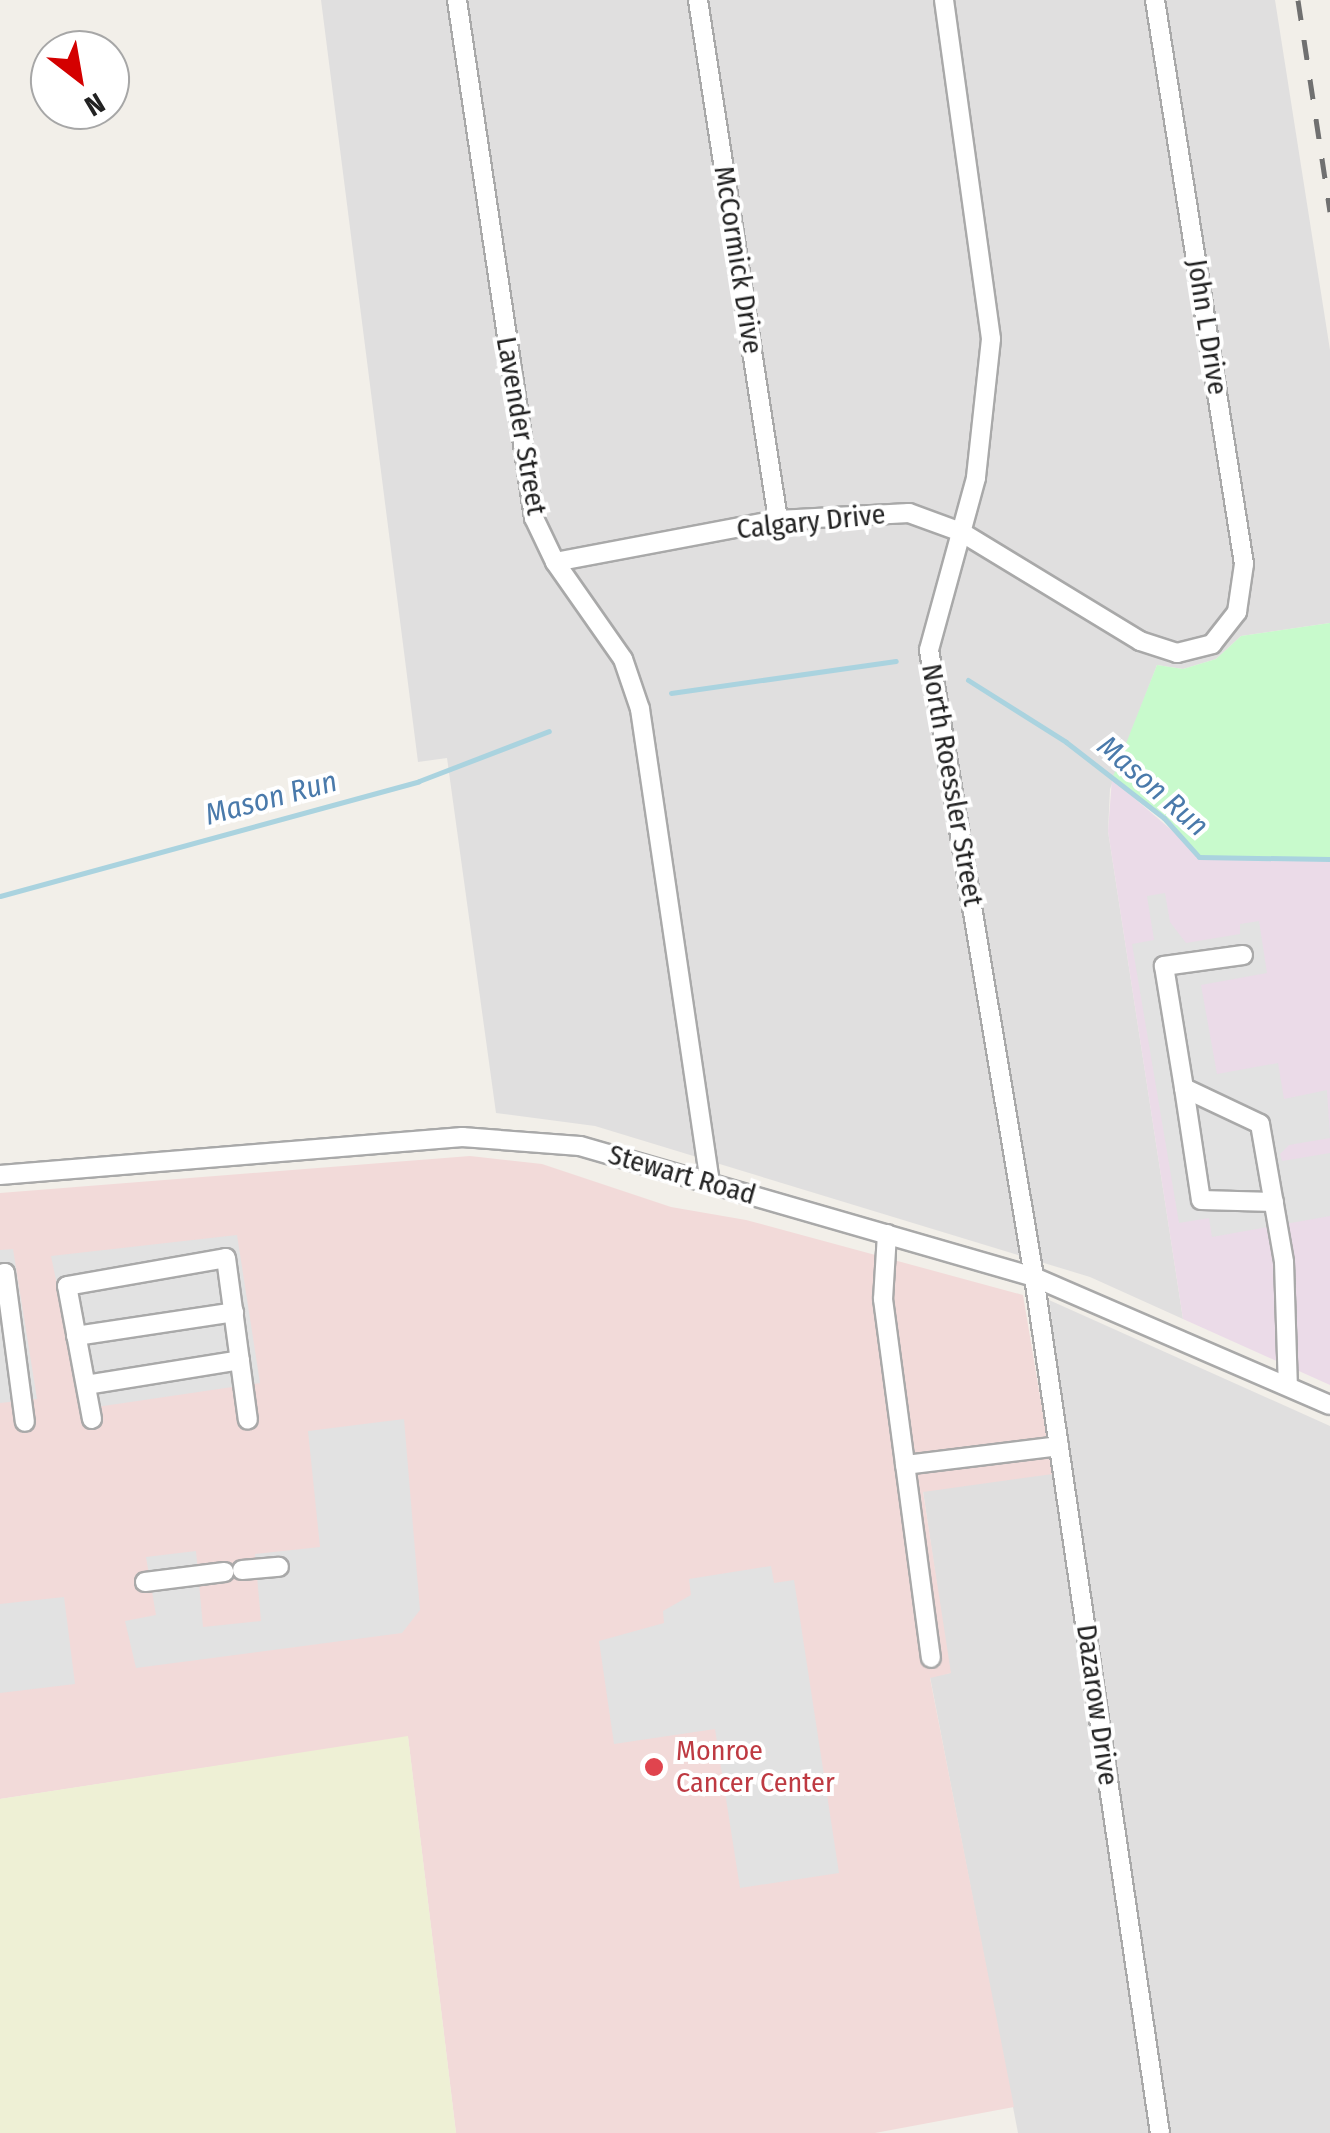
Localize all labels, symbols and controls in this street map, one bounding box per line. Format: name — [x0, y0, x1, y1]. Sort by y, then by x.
north arrow — [30, 30, 130, 130]
text: N — [79, 86, 110, 123]
street label: McCormick Drive — [707, 164, 769, 356]
street label: John L Drive — [1180, 257, 1234, 397]
street label: Lavender Street — [489, 334, 553, 518]
street label: Calgary Drive — [735, 497, 887, 547]
street label: North Roessler Street — [914, 661, 990, 909]
water label: Mason Run — [1090, 728, 1216, 844]
water label: Mason Run — [201, 763, 341, 833]
street label: Stewart Road — [604, 1138, 760, 1212]
street label: Dazarow Drive — [1069, 1622, 1125, 1788]
place label: Monroe Cancer Center — [676, 1734, 835, 1800]
marker: Monroe Cancer Center — [641, 1754, 667, 1780]

